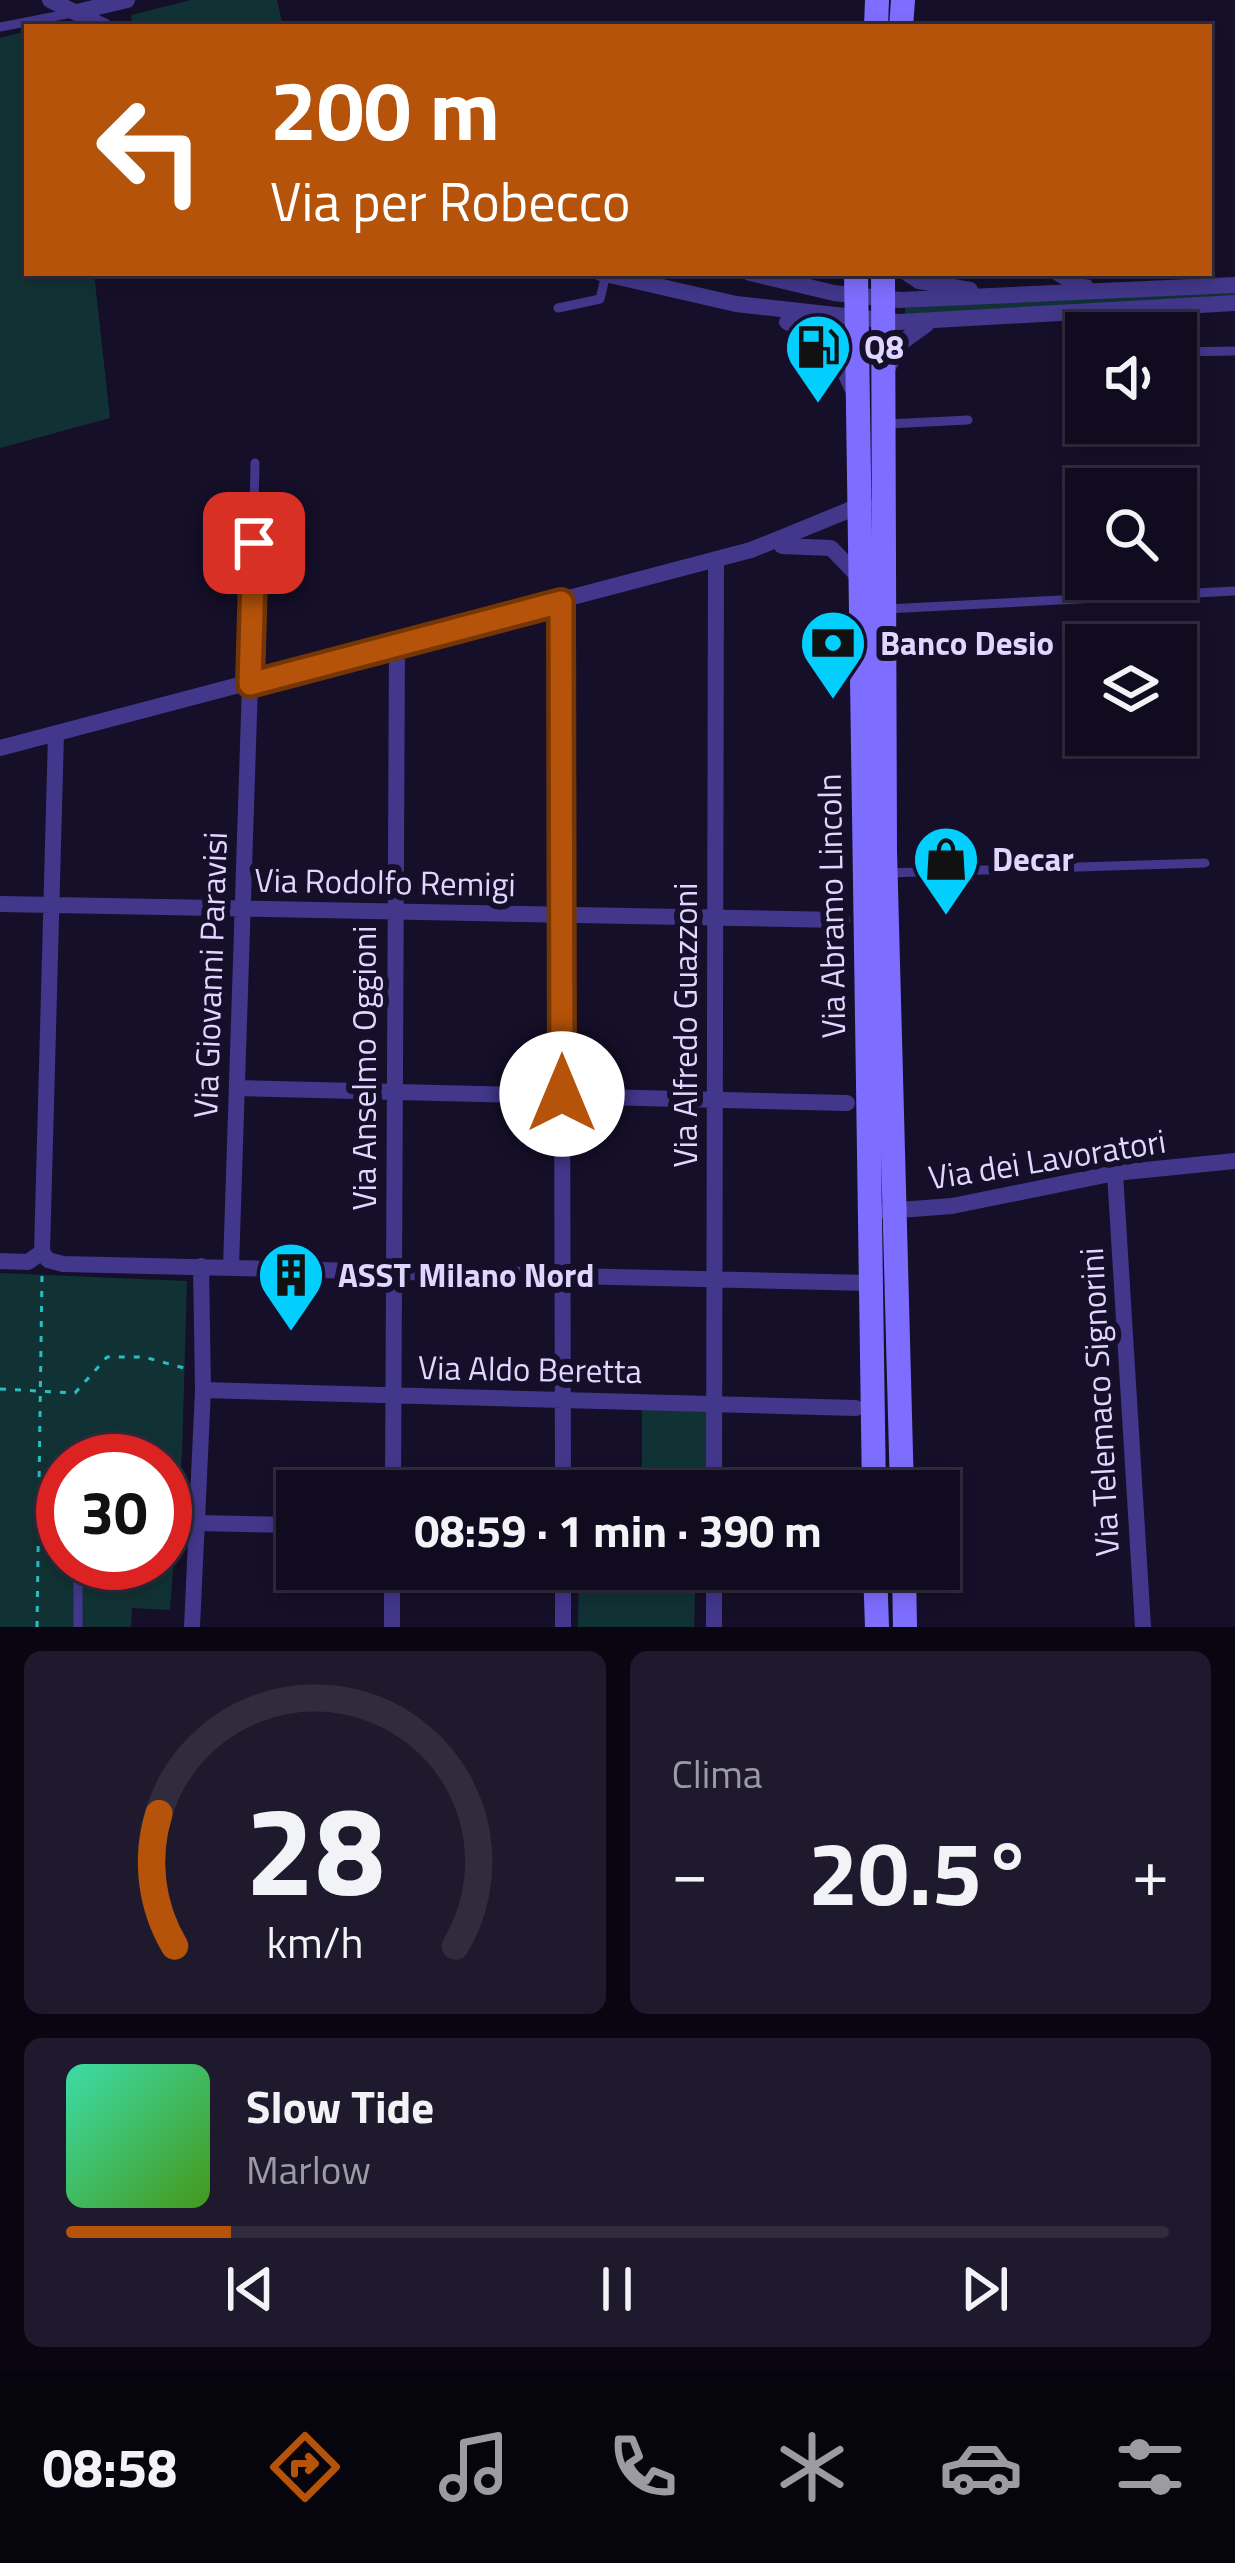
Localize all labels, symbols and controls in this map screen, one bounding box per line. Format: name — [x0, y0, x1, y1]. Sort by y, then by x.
text: 200 m — [270, 45, 500, 173]
icon: left — [72, 72, 228, 228]
text: Via per Robecco — [270, 160, 630, 242]
fuel station icon: Q8 — [783, 312, 853, 406]
map controls — [1065, 312, 1197, 756]
button: sound — [1065, 312, 1197, 444]
place label: Q8 — [864, 322, 904, 372]
button: search — [1065, 468, 1197, 600]
pin — [203, 492, 305, 594]
icon: arrive — [221, 510, 287, 576]
bank icon: Banco Desio — [798, 608, 868, 702]
place label: Banco Desio — [880, 618, 1054, 668]
button: layers — [1065, 624, 1197, 756]
street label: Via Abramo Lincoln — [804, 773, 858, 1039]
shop icon: Decar — [911, 824, 981, 918]
street label: Via Giovanni Paravisi — [180, 831, 240, 1119]
place label: Decar — [992, 834, 1074, 884]
street label: Via Rodolfo Remigi — [254, 855, 516, 909]
street label: Via Alfredo Guazzoni — [660, 882, 710, 1168]
street label: Via Anselmo Oggioni — [339, 926, 389, 1210]
position arrow — [499, 1031, 625, 1157]
street label: Via dei Lavoratori — [925, 1116, 1169, 1202]
building icon: ASST Milano Nord — [256, 1240, 326, 1334]
street label: Via Telemaco Signorini — [1066, 1246, 1132, 1558]
place label: ASST Milano Nord — [338, 1250, 594, 1300]
street label: Via Aldo Beretta — [418, 1342, 642, 1396]
speed limit sign: 30 — [36, 1434, 192, 1590]
text: 08:59 · 1 min · 390 m — [414, 1496, 822, 1564]
text: Clima — [672, 1744, 762, 1803]
text: 28 — [245, 1754, 385, 1943]
text: 20.5° — [808, 1803, 1033, 1940]
text: − — [672, 1821, 708, 1922]
text: + — [1132, 1821, 1169, 1922]
text: km/h — [266, 1908, 363, 1974]
text: Slow Tide — [246, 2072, 434, 2140]
text: Marlow — [246, 2140, 371, 2199]
icon: previous — [217, 2256, 283, 2322]
icon: pause — [584, 2256, 650, 2322]
icon: next — [952, 2256, 1018, 2322]
icon: directions — [263, 2425, 347, 2509]
icon: music — [432, 2425, 516, 2509]
icon: phone — [601, 2425, 685, 2509]
icon: climate — [770, 2425, 854, 2509]
icon: car — [939, 2425, 1023, 2509]
icon: filters — [1108, 2425, 1192, 2509]
text: 08:58 — [43, 2426, 177, 2508]

